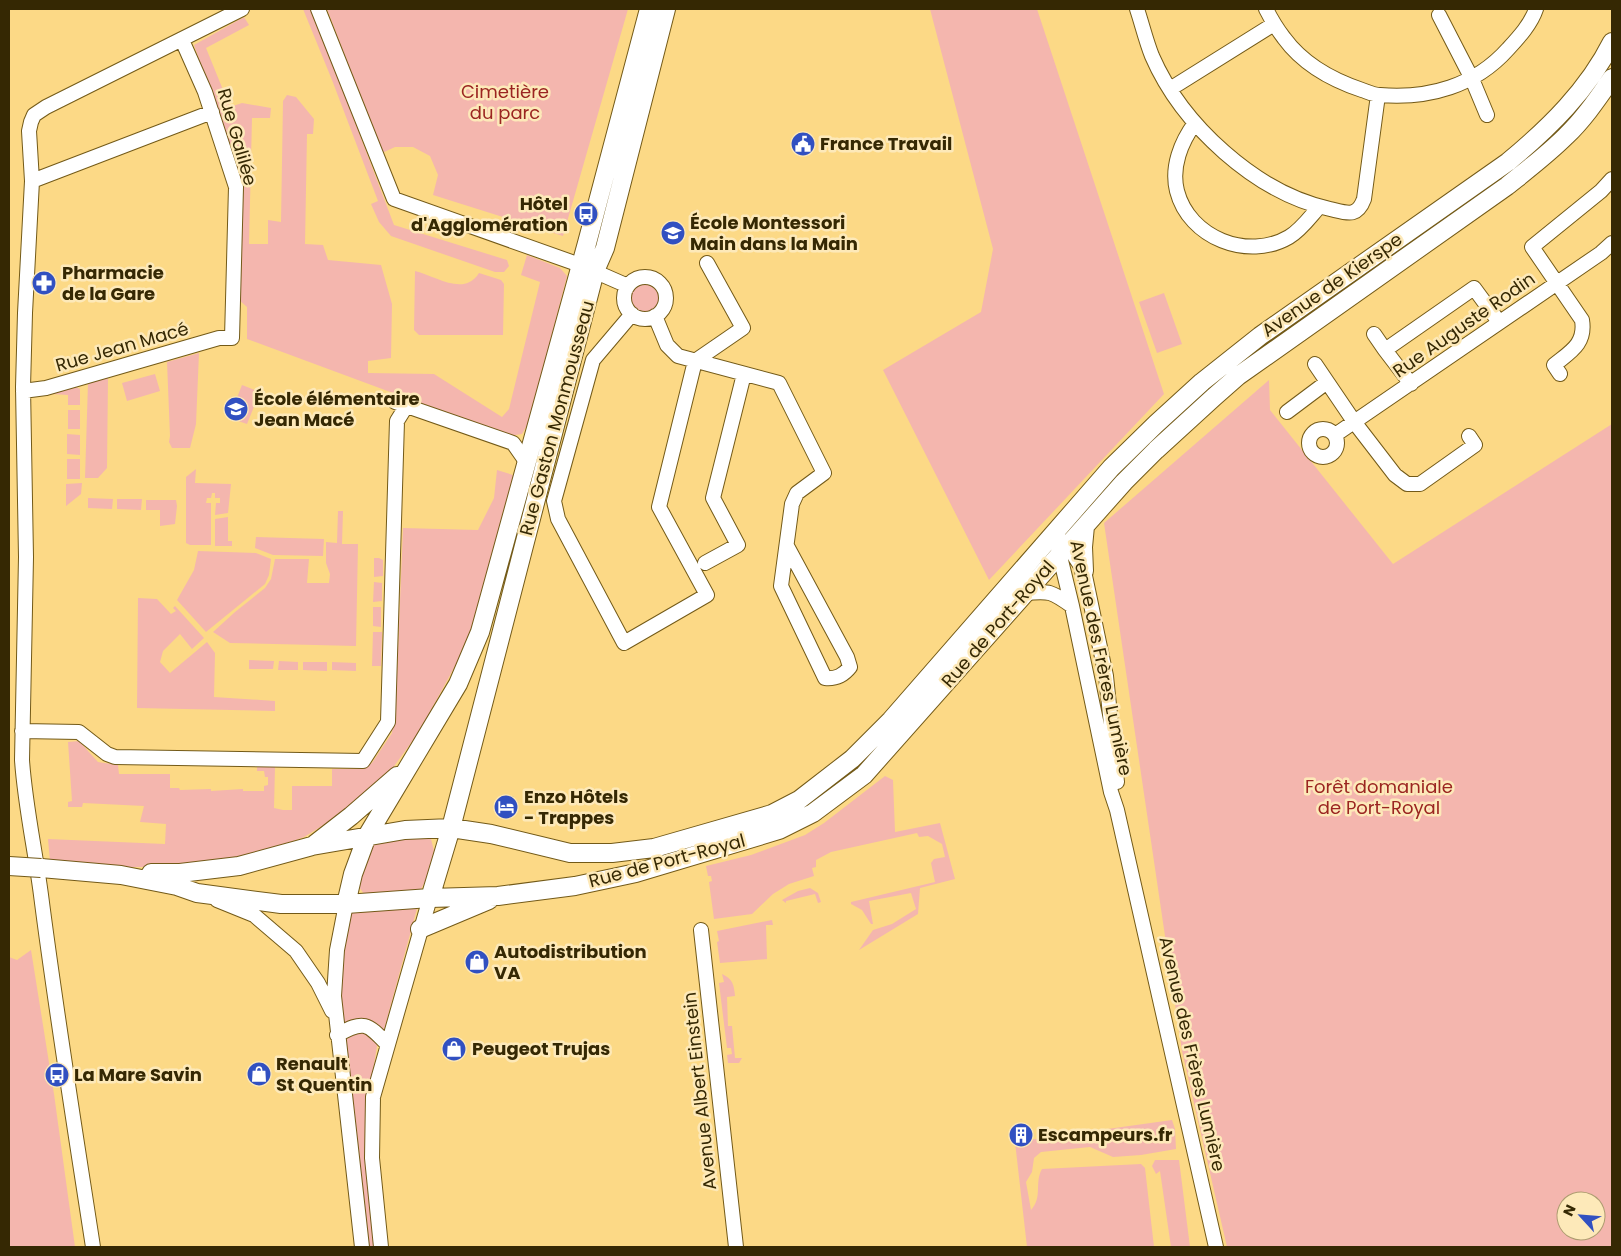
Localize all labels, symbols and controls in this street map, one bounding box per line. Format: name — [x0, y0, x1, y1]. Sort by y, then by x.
park label: Cimetière du parc — [461, 79, 549, 125]
street label: Rue Galilée — [212, 85, 263, 188]
public building icon: France Travail — [790, 131, 816, 157]
place label: France Travail — [820, 131, 952, 156]
place label: Hôtel d'Agglomération — [411, 191, 568, 237]
bus stop icon: Hôtel d'Agglomération — [573, 201, 599, 227]
place label: École Montessori Main dans la Main — [690, 210, 858, 256]
school or university icon: École Montessori Main dans la Main — [660, 220, 686, 246]
street label: Avenue de Kierspe — [1256, 227, 1407, 343]
place label: Pharmacie de la Gare — [62, 260, 164, 306]
street label: Rue Auguste Rodin — [1388, 266, 1540, 383]
pharmacy icon: Pharmacie de la Gare — [31, 270, 57, 296]
street label: Rue Gaston Monmousseau — [513, 298, 600, 538]
street label: Rue Jean Macé — [52, 316, 191, 377]
place label: École élémentaire Jean Macé — [254, 386, 420, 432]
school or university icon: École élémentaire Jean Macé — [223, 396, 249, 422]
street label: Avenue des Frères Lumière — [1064, 538, 1139, 778]
street label: Rue de Port-Royal — [935, 555, 1060, 693]
park label: Forêt domaniale de Port-Royal — [1305, 774, 1453, 820]
place label: Enzo Hôtels - Trappes — [524, 784, 628, 830]
hotel icon: Enzo Hôtels - Trappes — [493, 794, 519, 820]
street label: Rue de Port-Royal — [586, 828, 748, 893]
street label: Avenue des Frères Lumière — [1153, 934, 1232, 1174]
place label: Autodistribution VA — [494, 939, 647, 985]
shop icon: Autodistribution VA — [464, 949, 490, 975]
street label: Avenue Albert Einstein — [677, 991, 722, 1191]
shop icon: Peugeot Trujas — [441, 1036, 467, 1062]
place label: Peugeot Trujas — [472, 1036, 610, 1061]
place label: Renault St Quentin — [276, 1051, 372, 1097]
shop icon: Renault St Quentin — [246, 1061, 272, 1087]
bus stop icon: La Mare Savin — [44, 1062, 70, 1088]
place label: La Mare Savin — [74, 1062, 202, 1087]
building icon: Escampeurs.fr — [1008, 1122, 1034, 1148]
place label: Escampeurs.fr — [1038, 1122, 1173, 1147]
north arrow — [1556, 1191, 1606, 1241]
text: N — [1558, 1201, 1581, 1219]

